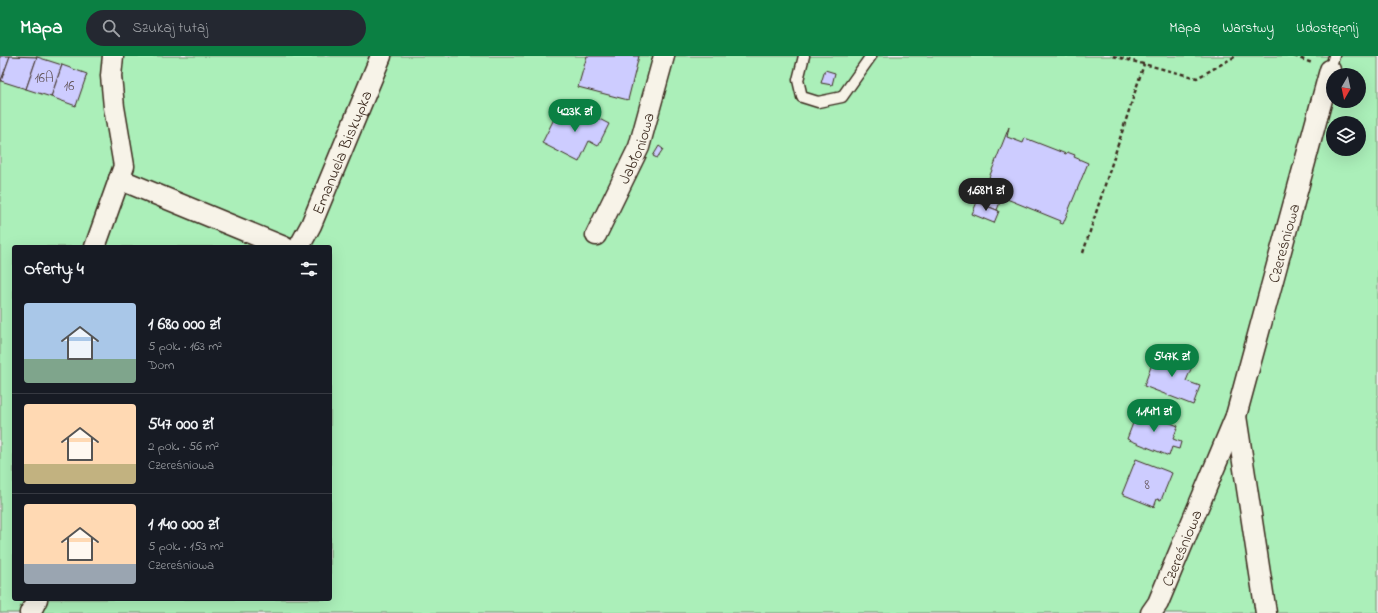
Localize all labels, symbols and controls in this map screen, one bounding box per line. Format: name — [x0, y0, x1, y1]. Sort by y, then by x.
search box — [86, 10, 366, 46]
text: Mapa — [20, 15, 62, 42]
icon: search — [100, 17, 122, 39]
text: Szukaj tutaj — [132, 17, 208, 39]
text: Mapa — [1169, 18, 1201, 39]
text: Warstwy — [1223, 18, 1274, 39]
text: Udostępnij — [1296, 18, 1358, 39]
house number: 16A — [34, 68, 54, 89]
north arrow — [1326, 68, 1366, 108]
map controls — [1326, 68, 1366, 156]
house number: 16 — [64, 76, 74, 97]
street label: Emanuela Biskupka — [307, 87, 379, 218]
pin: 423K zł — [538, 99, 612, 133]
text: 423K zł — [557, 102, 593, 121]
street label: Jabłoniowa — [613, 110, 662, 188]
button: layers — [1326, 116, 1366, 156]
pin: 1.68M zł — [945, 178, 1027, 212]
text: 1.68M zł — [968, 181, 1004, 200]
street label: Czereśniowa — [1263, 201, 1307, 286]
text: Oferty: 4 — [24, 257, 84, 282]
icon: filters — [298, 258, 320, 280]
text: 1 680 000 zł — [148, 312, 220, 337]
icon: home — [56, 319, 104, 367]
text: 5 pok. · 163 m² — [148, 337, 222, 356]
pin: 547K zł — [1135, 344, 1209, 378]
text: 547K zł — [1154, 347, 1190, 366]
text: Dom — [148, 356, 174, 375]
pin: 1.14M zł — [1113, 399, 1195, 433]
text: 1.14M zł — [1136, 402, 1172, 421]
text: 547 000 zł — [148, 412, 213, 437]
icon: home — [56, 420, 104, 468]
text: 2 pok. · 56 m² — [148, 437, 219, 456]
text: Czereśniowa — [148, 456, 214, 475]
house number: 8 — [1144, 475, 1150, 496]
street label: Czereśniowa — [1156, 506, 1210, 591]
text: 1 140 000 zł — [148, 512, 219, 537]
icon: home — [56, 520, 104, 568]
text: 5 pok. · 153 m² — [148, 537, 224, 556]
text: Czereśniowa — [148, 556, 214, 575]

